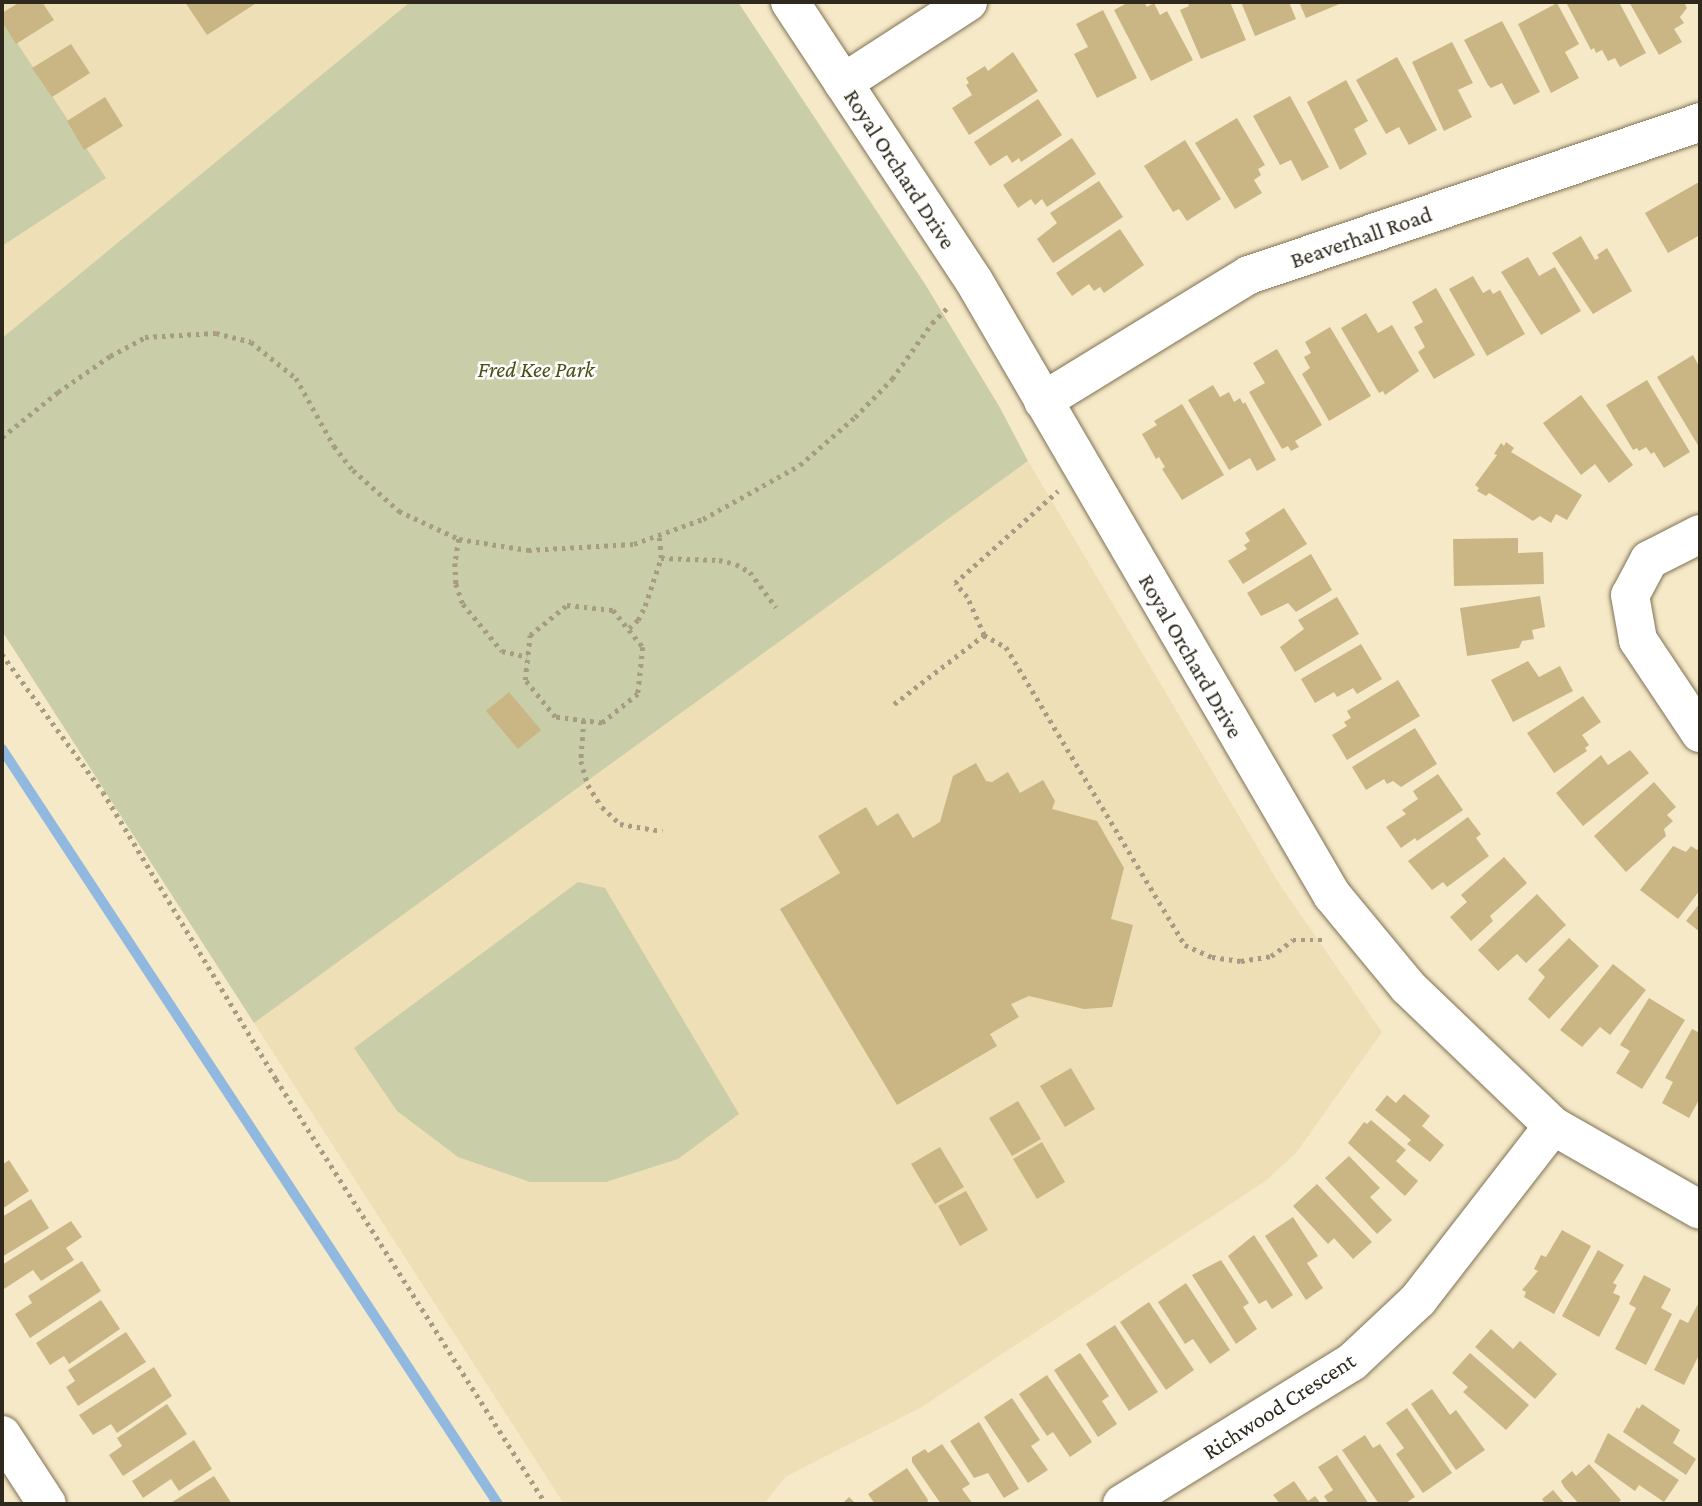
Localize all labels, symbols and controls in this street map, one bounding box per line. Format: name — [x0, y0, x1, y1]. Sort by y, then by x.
street label: Royal Orchard Drive — [838, 84, 962, 254]
street label: Beaverhall Road — [1287, 200, 1435, 274]
park label: Fred Kee Park — [477, 355, 595, 383]
street label: Royal Orchard Drive — [1133, 569, 1249, 743]
street label: Richwood Crescent — [1198, 1346, 1360, 1466]

